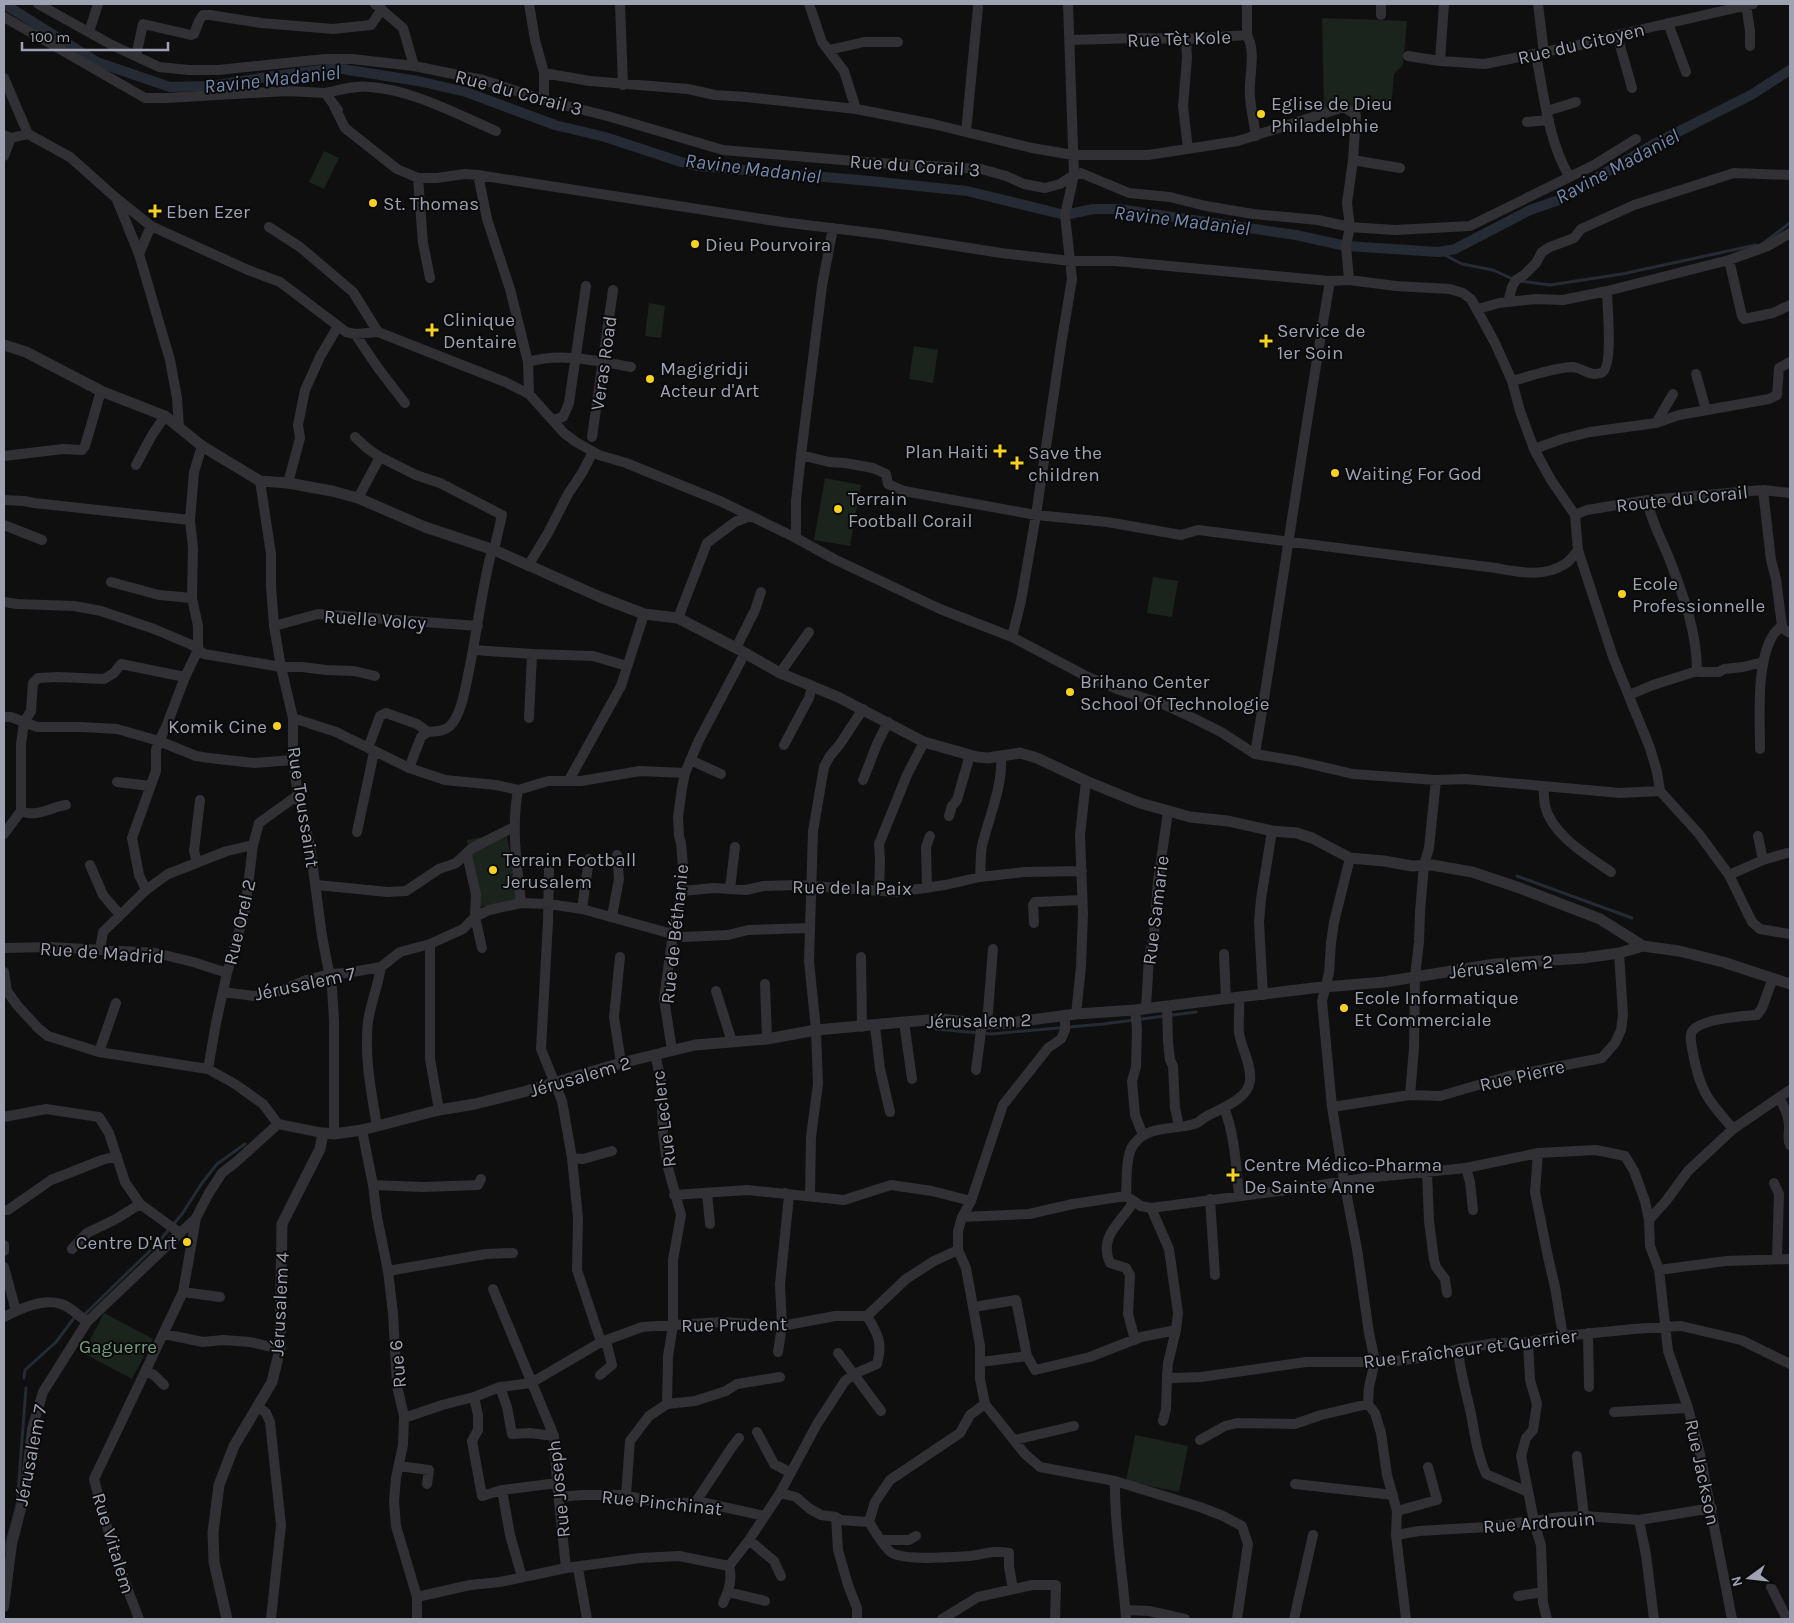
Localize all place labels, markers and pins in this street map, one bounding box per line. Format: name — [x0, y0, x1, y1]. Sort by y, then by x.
place label: Eglise de Dieu Philadelphie — [1271, 93, 1393, 137]
marker: Eglise de Dieu Philadelphie — [1255, 108, 1267, 120]
place label: St. Thomas — [383, 193, 479, 215]
marker: St. Thomas — [367, 197, 379, 209]
place label: Eben Ezer — [166, 201, 250, 223]
marker: Eben Ezer — [148, 204, 162, 218]
place label: Dieu Pourvoira — [705, 234, 831, 256]
marker: Dieu Pourvoira — [689, 238, 701, 250]
place label: Clinique Dentaire — [443, 309, 517, 353]
place label: Service de 1er Soin — [1277, 320, 1365, 364]
marker: Clinique Dentaire — [425, 323, 439, 337]
marker: Service de 1er Soin — [1259, 334, 1273, 348]
place label: Magigridji Acteur d'Art — [660, 358, 759, 402]
marker: Magigridji Acteur d'Art — [644, 373, 656, 385]
place label: Plan Haiti — [905, 441, 989, 463]
place label: Save the children — [1028, 442, 1102, 486]
marker: Plan Haiti — [993, 444, 1007, 458]
marker: Save the children — [1010, 456, 1024, 470]
place label: Waiting For God — [1345, 463, 1482, 485]
marker: Waiting For God — [1329, 467, 1341, 479]
place label: Terrain Football Corail — [848, 488, 973, 532]
marker: Terrain Football Corail — [832, 503, 844, 515]
place label: Ecole Professionnelle — [1632, 573, 1765, 617]
marker: Ecole Professionnelle — [1616, 588, 1628, 600]
place label: Brihano Center School Of Technologie — [1080, 671, 1269, 715]
marker: Brihano Center School Of Technologie — [1064, 686, 1076, 698]
place label: Komik Cine — [168, 716, 267, 738]
marker: Komik Cine — [271, 720, 283, 732]
place label: Terrain Football Jerusalem — [503, 849, 636, 893]
marker: Terrain Football Jerusalem — [487, 864, 499, 876]
place label: Ecole Informatique Et Commerciale — [1354, 987, 1518, 1031]
marker: Ecole Informatique Et Commerciale — [1338, 1002, 1350, 1014]
place label: Centre Médico-Pharma De Sainte Anne — [1244, 1154, 1442, 1198]
marker: Centre Médico-Pharma De Sainte Anne — [1226, 1168, 1240, 1182]
place label: Centre D'Art — [76, 1232, 177, 1254]
marker: Centre D'Art — [181, 1236, 193, 1248]

